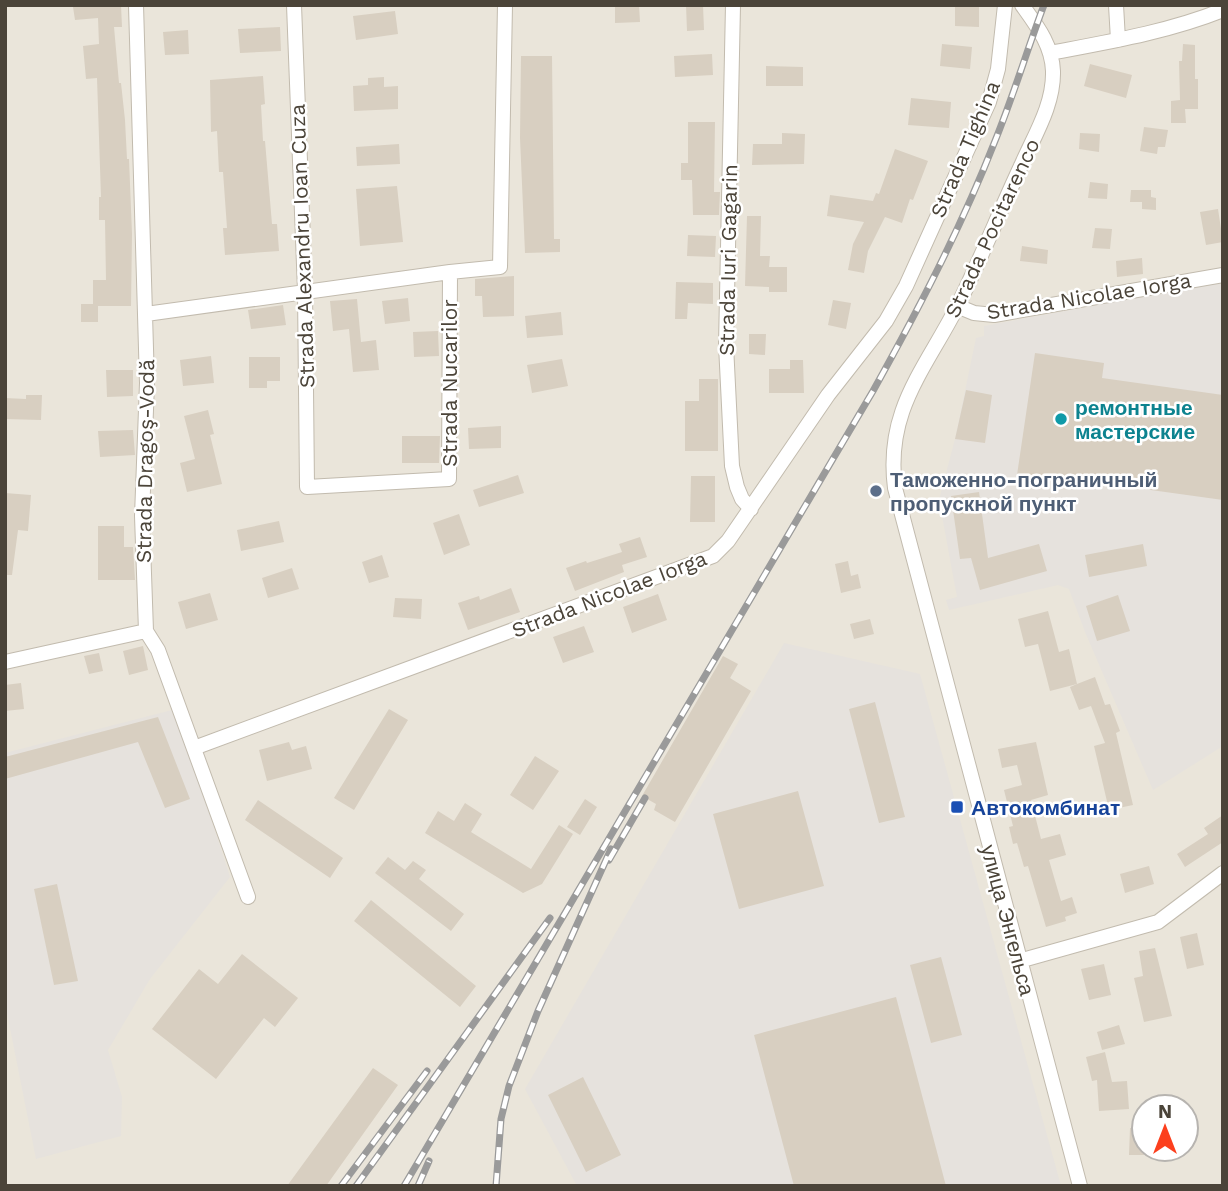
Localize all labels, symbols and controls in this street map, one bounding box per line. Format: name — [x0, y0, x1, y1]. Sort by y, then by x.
street label: Strada Tighina — [925, 77, 1005, 221]
street label: Strada Alexandru Ioan Cuza — [285, 103, 319, 388]
street label: Strada Pocitarenco — [939, 134, 1045, 322]
street label: Strada Iuri Gagarin — [714, 164, 742, 356]
street label: Strada Nicolae Iorga — [985, 267, 1193, 325]
street label: Strada Nucarilor — [437, 299, 462, 467]
street label: Strada Dragoş-Vodă — [131, 359, 159, 563]
place label: ремонтные мастерские — [1075, 395, 1195, 444]
marker: ремонтные мастерские — [1053, 411, 1069, 427]
place label: Таможенно-пограничный пропускной пункт — [890, 467, 1157, 516]
marker: Таможенно-пограничный пропускной пункт — [868, 483, 884, 499]
street label: Strada Nicolae Iorga — [508, 545, 710, 643]
place label: Автокомбинат — [971, 795, 1120, 820]
marker: Автокомбинат — [949, 799, 965, 815]
street label: улица Энгельса — [976, 842, 1040, 998]
north arrow — [1130, 1093, 1200, 1163]
text: N — [1158, 1100, 1172, 1123]

